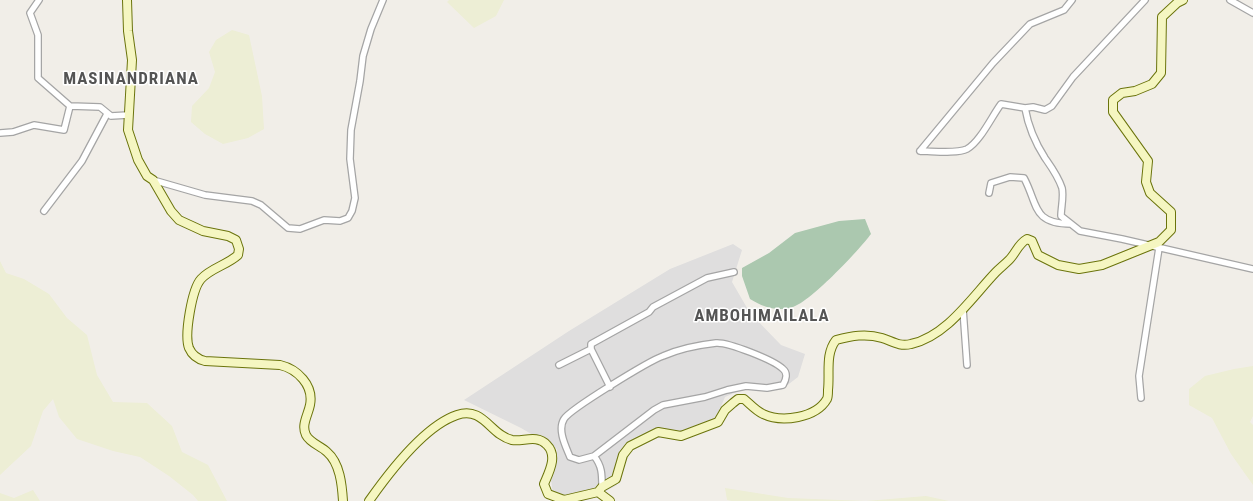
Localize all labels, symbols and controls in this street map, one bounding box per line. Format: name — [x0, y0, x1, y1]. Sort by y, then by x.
district label: MASINANDRIANA — [63, 70, 199, 90]
district label: AMBOHIMAILALA — [694, 307, 830, 327]

